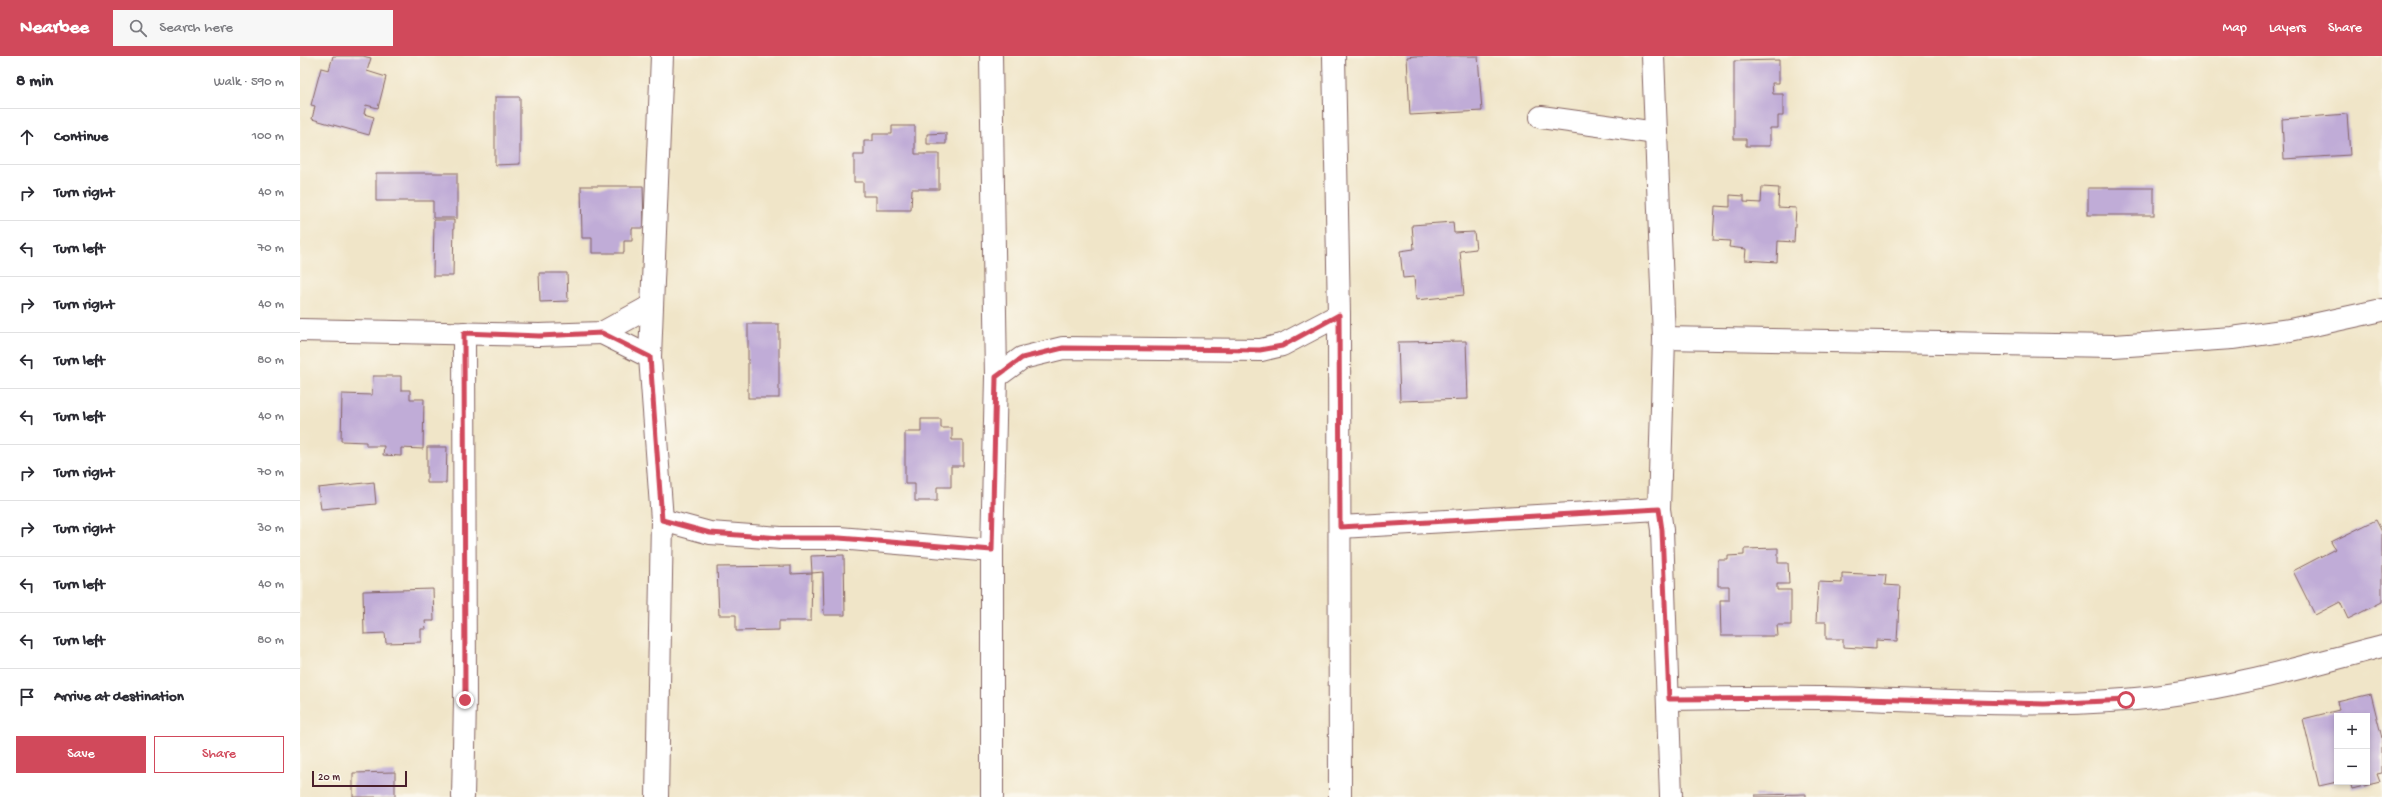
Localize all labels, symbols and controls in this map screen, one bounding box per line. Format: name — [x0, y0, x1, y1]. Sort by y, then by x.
search box — [113, 10, 393, 46]
text: Nearbee — [20, 17, 89, 40]
icon: search — [127, 17, 149, 39]
text: Search here — [159, 19, 233, 37]
text: Map — [2223, 20, 2247, 37]
text: Layers — [2269, 20, 2306, 37]
text: Share — [2328, 20, 2362, 37]
text: 8 min — [16, 72, 53, 92]
text: Walk · 590 m — [214, 75, 284, 90]
icon: ahead — [16, 126, 38, 148]
text: Continue — [54, 128, 108, 146]
text: 100 m — [252, 129, 284, 144]
icon: right — [16, 182, 38, 204]
text: Turn right — [54, 184, 114, 202]
text: 40 m — [258, 185, 284, 200]
icon: left — [16, 238, 38, 260]
text: Turn left — [54, 240, 105, 258]
text: 70 m — [258, 241, 284, 256]
icon: right — [16, 294, 38, 316]
text: Turn right — [54, 296, 114, 314]
text: 40 m — [258, 297, 284, 312]
icon: left — [16, 350, 38, 372]
text: Turn left — [54, 352, 105, 370]
text: 80 m — [257, 353, 284, 368]
icon: left — [16, 406, 38, 428]
text: Turn left — [54, 408, 105, 426]
text: 40 m — [258, 409, 284, 424]
icon: right — [16, 462, 38, 484]
text: Turn right — [54, 464, 114, 482]
text: 70 m — [258, 465, 284, 480]
icon: right — [16, 518, 38, 540]
text: Turn right — [54, 520, 114, 538]
text: 30 m — [258, 521, 284, 536]
icon: left — [16, 574, 38, 596]
text: Turn left — [54, 576, 105, 594]
text: 40 m — [258, 577, 284, 592]
icon: left — [16, 630, 38, 652]
text: Turn left — [54, 632, 105, 650]
text: 80 m — [257, 633, 284, 648]
icon: arrive — [16, 686, 38, 708]
text: Arrive at destination — [54, 688, 184, 706]
route end — [456, 691, 474, 709]
route start — [2117, 691, 2135, 709]
map controls — [2334, 713, 2370, 785]
button: + — [2334, 713, 2370, 749]
button: Save — [16, 736, 146, 773]
button: Share — [154, 736, 284, 773]
button: − — [2334, 749, 2370, 785]
scale bar — [312, 769, 407, 788]
text: 20 m — [318, 772, 340, 784]

